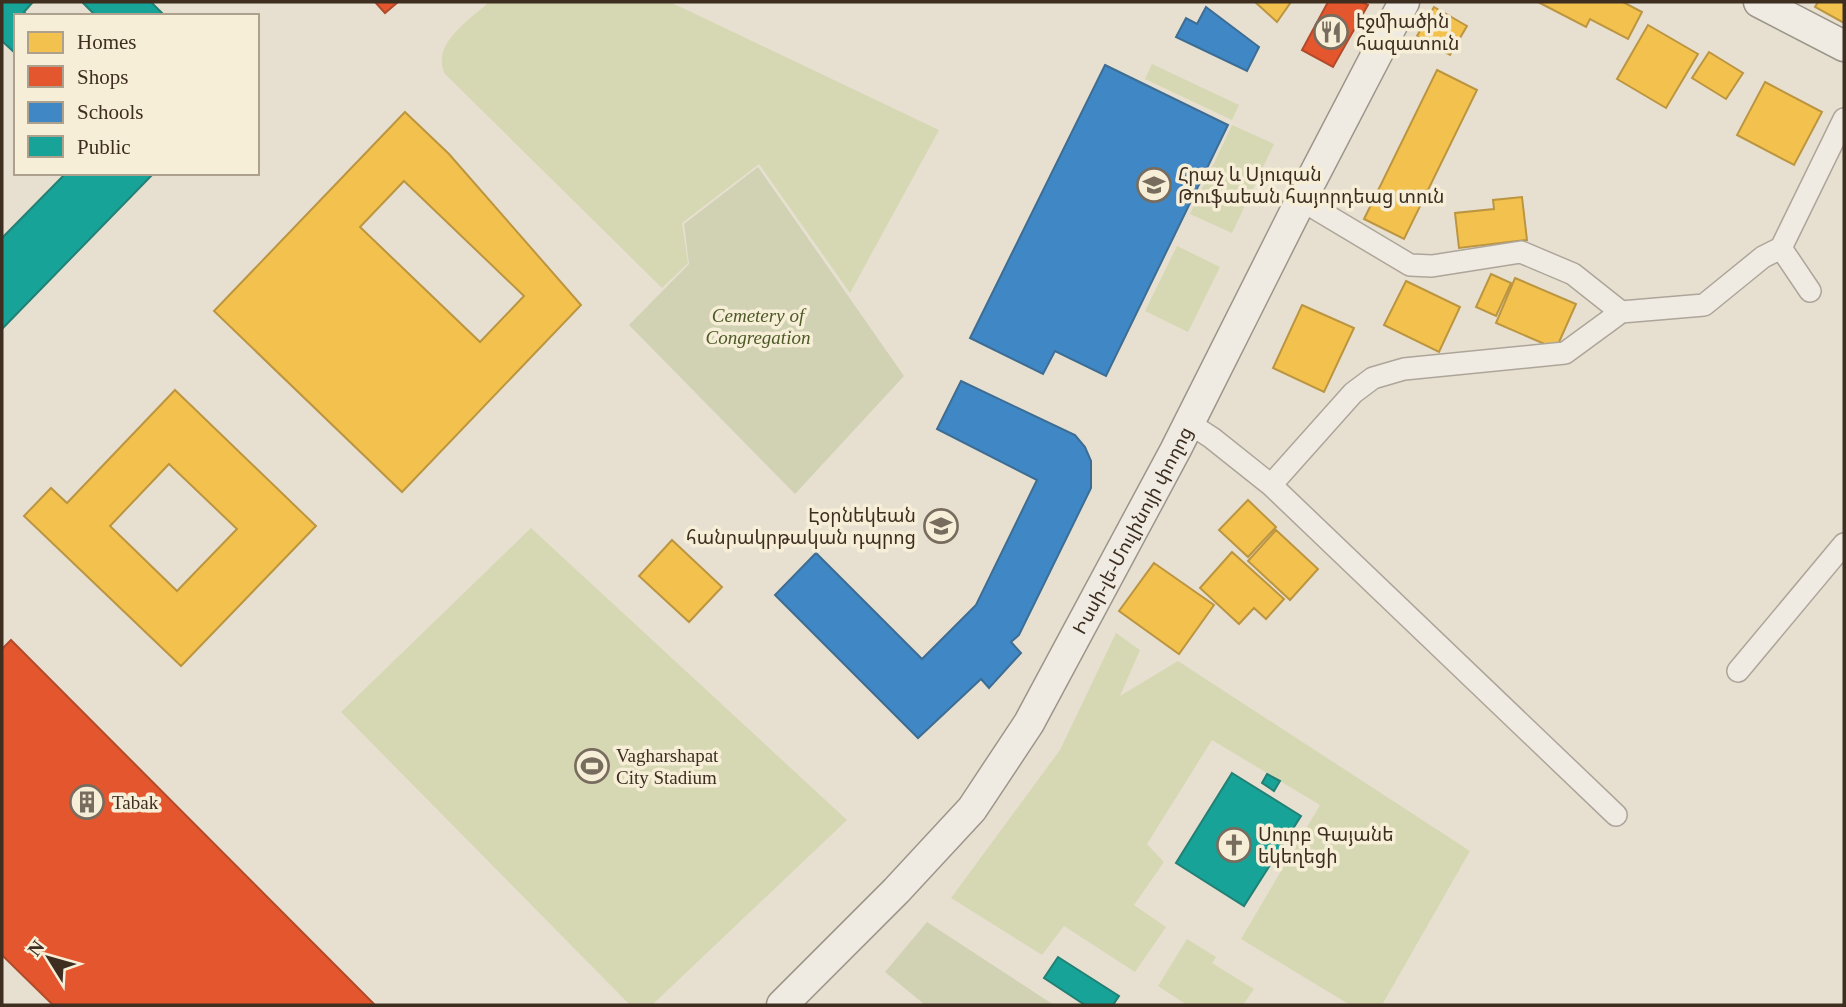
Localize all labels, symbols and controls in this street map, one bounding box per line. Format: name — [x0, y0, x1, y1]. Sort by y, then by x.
place label: էջմիածին հազատուն — [1356, 11, 1459, 55]
restaurant icon: էջմիածին հազատուն — [1312, 13, 1350, 51]
legend — [14, 14, 259, 175]
text: Homes — [77, 30, 137, 54]
text: Shops — [77, 65, 128, 89]
text: Schools — [77, 100, 144, 124]
text: Public — [77, 135, 131, 159]
place label: Հրաչ և Սյուզան Թուֆաեան հայորդեաց տուն — [1178, 164, 1444, 208]
school or university icon: Հրաչ և Սյուզան Թուֆաեան հայորդեաց տուն — [1135, 166, 1173, 204]
park label: Cemetery of Congregation — [706, 305, 810, 348]
street label: Իսսի-լե-Մուլինոյի փողոց — [1069, 423, 1197, 638]
place label: Էօրնեկեան հանրակրթական դպրոց — [686, 505, 916, 549]
school or university icon: Էօրնեկեան հանրակրթական դպրոց — [922, 507, 960, 545]
place label: Vagharshapat City Stadium — [616, 745, 719, 788]
sports icon: Vagharshapat City Stadium — [573, 747, 611, 785]
building icon: Tabak — [68, 783, 106, 821]
place label: Tabak — [112, 792, 159, 813]
place label: Սուրբ Գայանե եկեղեցի — [1258, 824, 1394, 868]
church icon: Սուրբ Գայանե եկեղեցի — [1215, 826, 1253, 864]
north arrow — [14, 923, 84, 993]
text: N — [23, 936, 49, 960]

